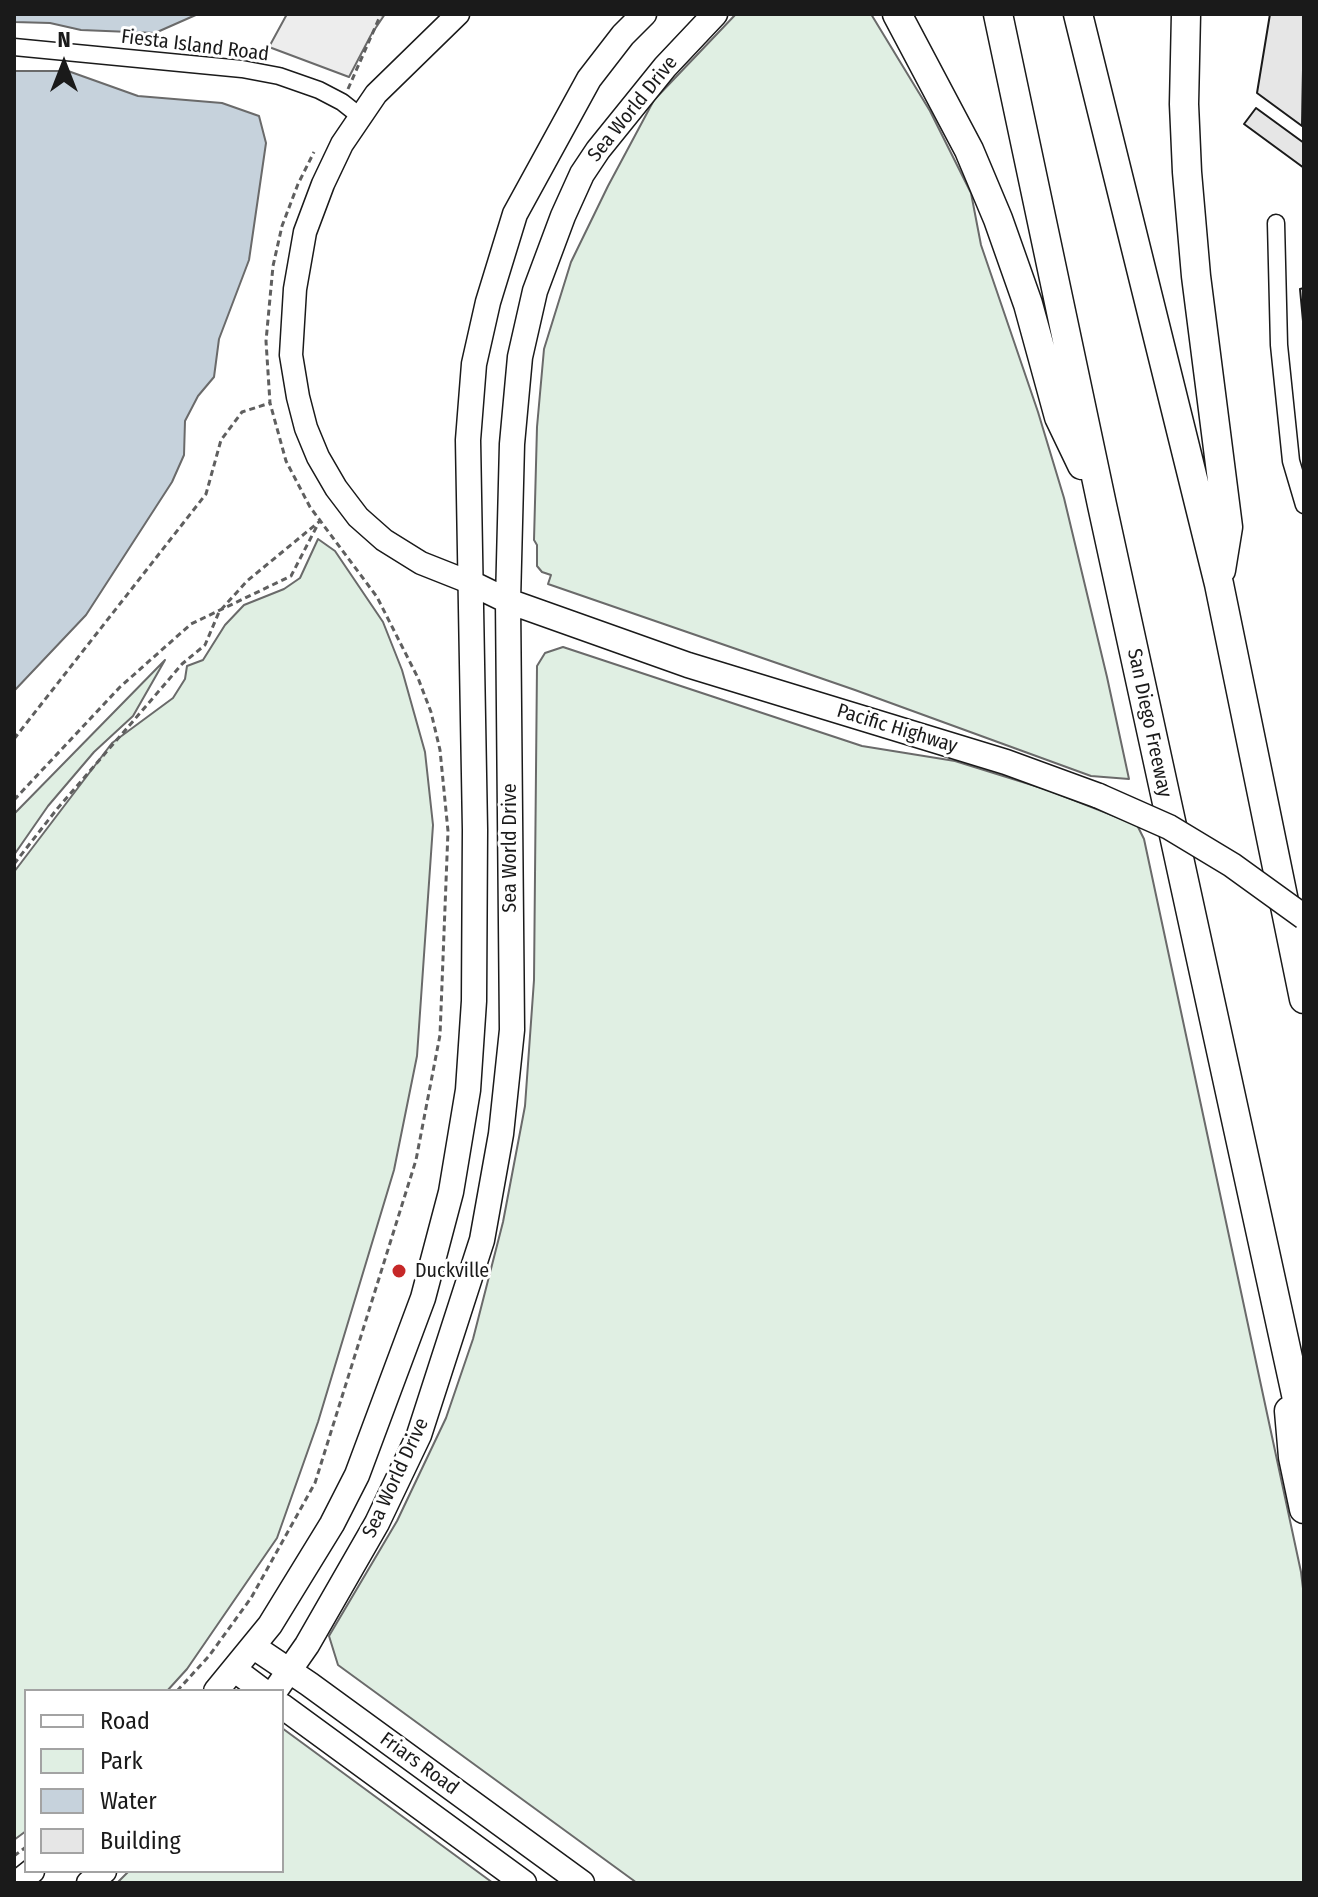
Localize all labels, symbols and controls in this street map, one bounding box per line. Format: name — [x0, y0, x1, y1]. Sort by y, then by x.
north arrow — [24, 24, 104, 104]
street label: Fiesta Island Road — [120, 25, 270, 67]
text: N — [57, 26, 71, 53]
street label: Sea World Drive — [583, 51, 683, 167]
street label: San Diego Freeway — [1122, 647, 1176, 799]
street label: Pacific Highway — [834, 699, 960, 759]
street label: Sea World Drive — [498, 783, 522, 913]
place label: Duckville — [415, 1259, 489, 1283]
marker: Duckville — [390, 1262, 408, 1280]
street label: Sea World Drive — [358, 1414, 434, 1542]
legend — [24, 1689, 284, 1873]
text: Road — [100, 1707, 150, 1735]
street label: Friars Road — [375, 1727, 463, 1801]
text: Park — [100, 1747, 143, 1775]
text: Water — [100, 1787, 157, 1815]
text: Building — [100, 1827, 181, 1855]

